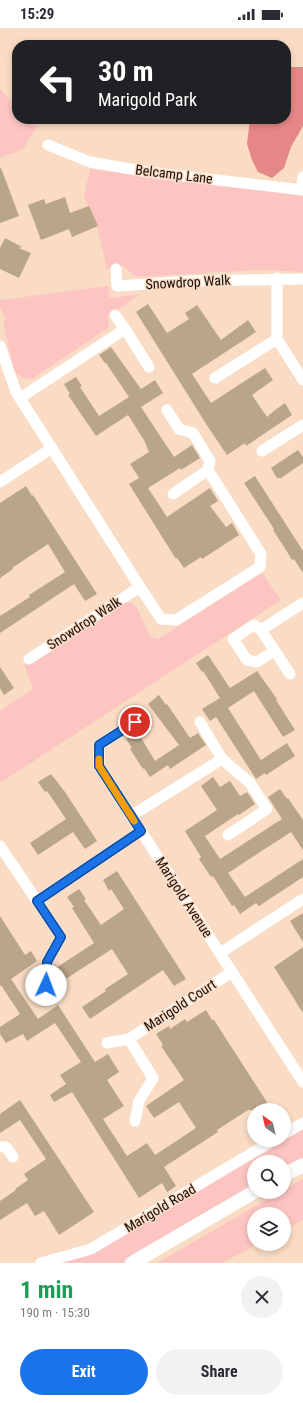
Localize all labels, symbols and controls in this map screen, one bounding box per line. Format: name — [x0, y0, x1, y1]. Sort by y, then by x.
text: 15:29 — [20, 5, 54, 23]
text: 30 m — [98, 55, 154, 88]
icon: left — [32, 56, 84, 108]
text: Marigold Park — [98, 89, 197, 110]
street label: Belcamp Lane — [134, 161, 214, 187]
street label: Snowdrop Walk — [145, 272, 232, 292]
street label: Snowdrop Walk — [44, 593, 125, 653]
pin — [118, 705, 152, 739]
icon: arrive — [124, 711, 146, 733]
street label: Marigold Avenue — [152, 854, 216, 940]
position arrow — [25, 964, 67, 1006]
street label: Marigold Court — [141, 976, 219, 1034]
north arrow — [247, 1103, 291, 1147]
map controls — [247, 1103, 291, 1251]
button: search — [247, 1155, 291, 1199]
street label: Marigold Road — [122, 1180, 198, 1236]
button: layers — [247, 1207, 291, 1251]
text: 1 min — [20, 1276, 73, 1304]
button: close — [241, 1276, 283, 1318]
text: 190 m · 15:30 — [20, 1305, 90, 1320]
button: Exit — [20, 1349, 148, 1395]
button: Share — [156, 1349, 283, 1395]

